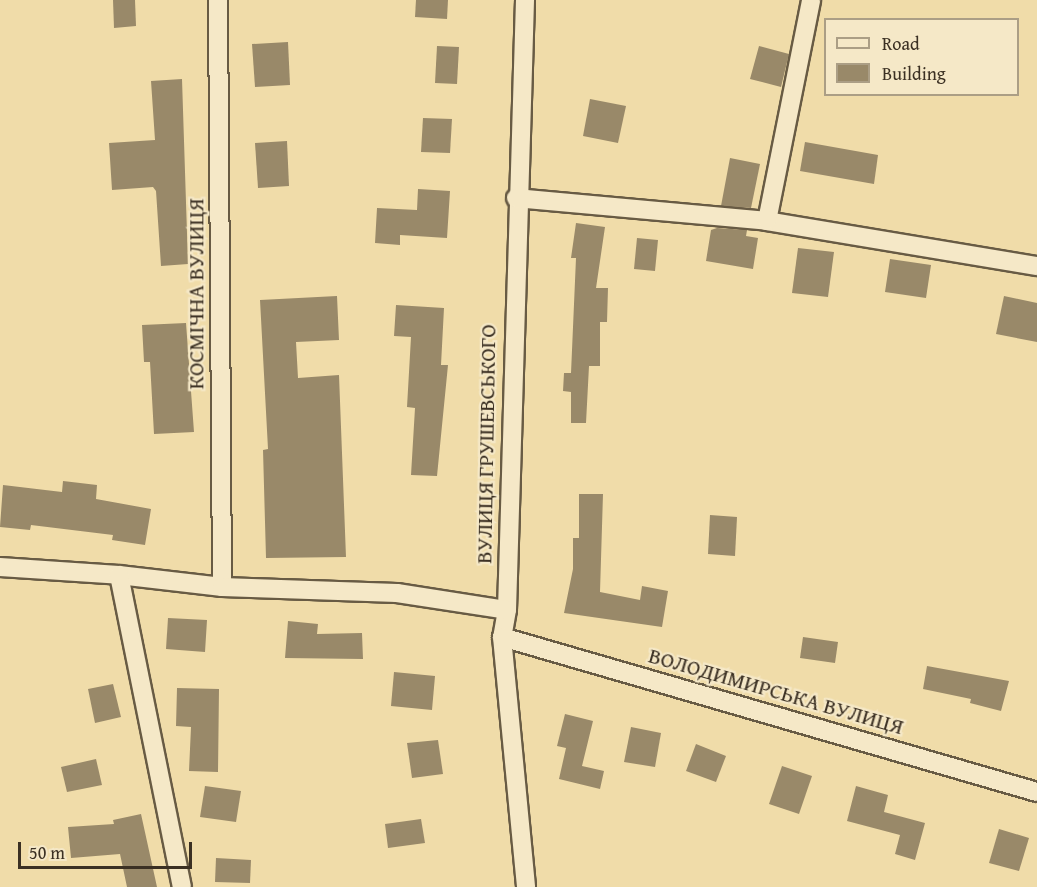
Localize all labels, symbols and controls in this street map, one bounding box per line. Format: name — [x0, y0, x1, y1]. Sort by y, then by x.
legend — [824, 18, 1019, 96]
text: Road — [882, 30, 920, 57]
text: Building — [882, 60, 946, 87]
street label: КОСМІЧНА ВУЛИЦЯ — [183, 199, 209, 389]
street label: ВУЛИЦЯ ГРУШЕВСЬКОГО — [471, 324, 501, 564]
street label: ВОЛОДИМИРСЬКА ВУЛИЦЯ — [646, 642, 906, 740]
scale bar — [21, 830, 195, 868]
text: 50 m — [29, 839, 65, 866]

